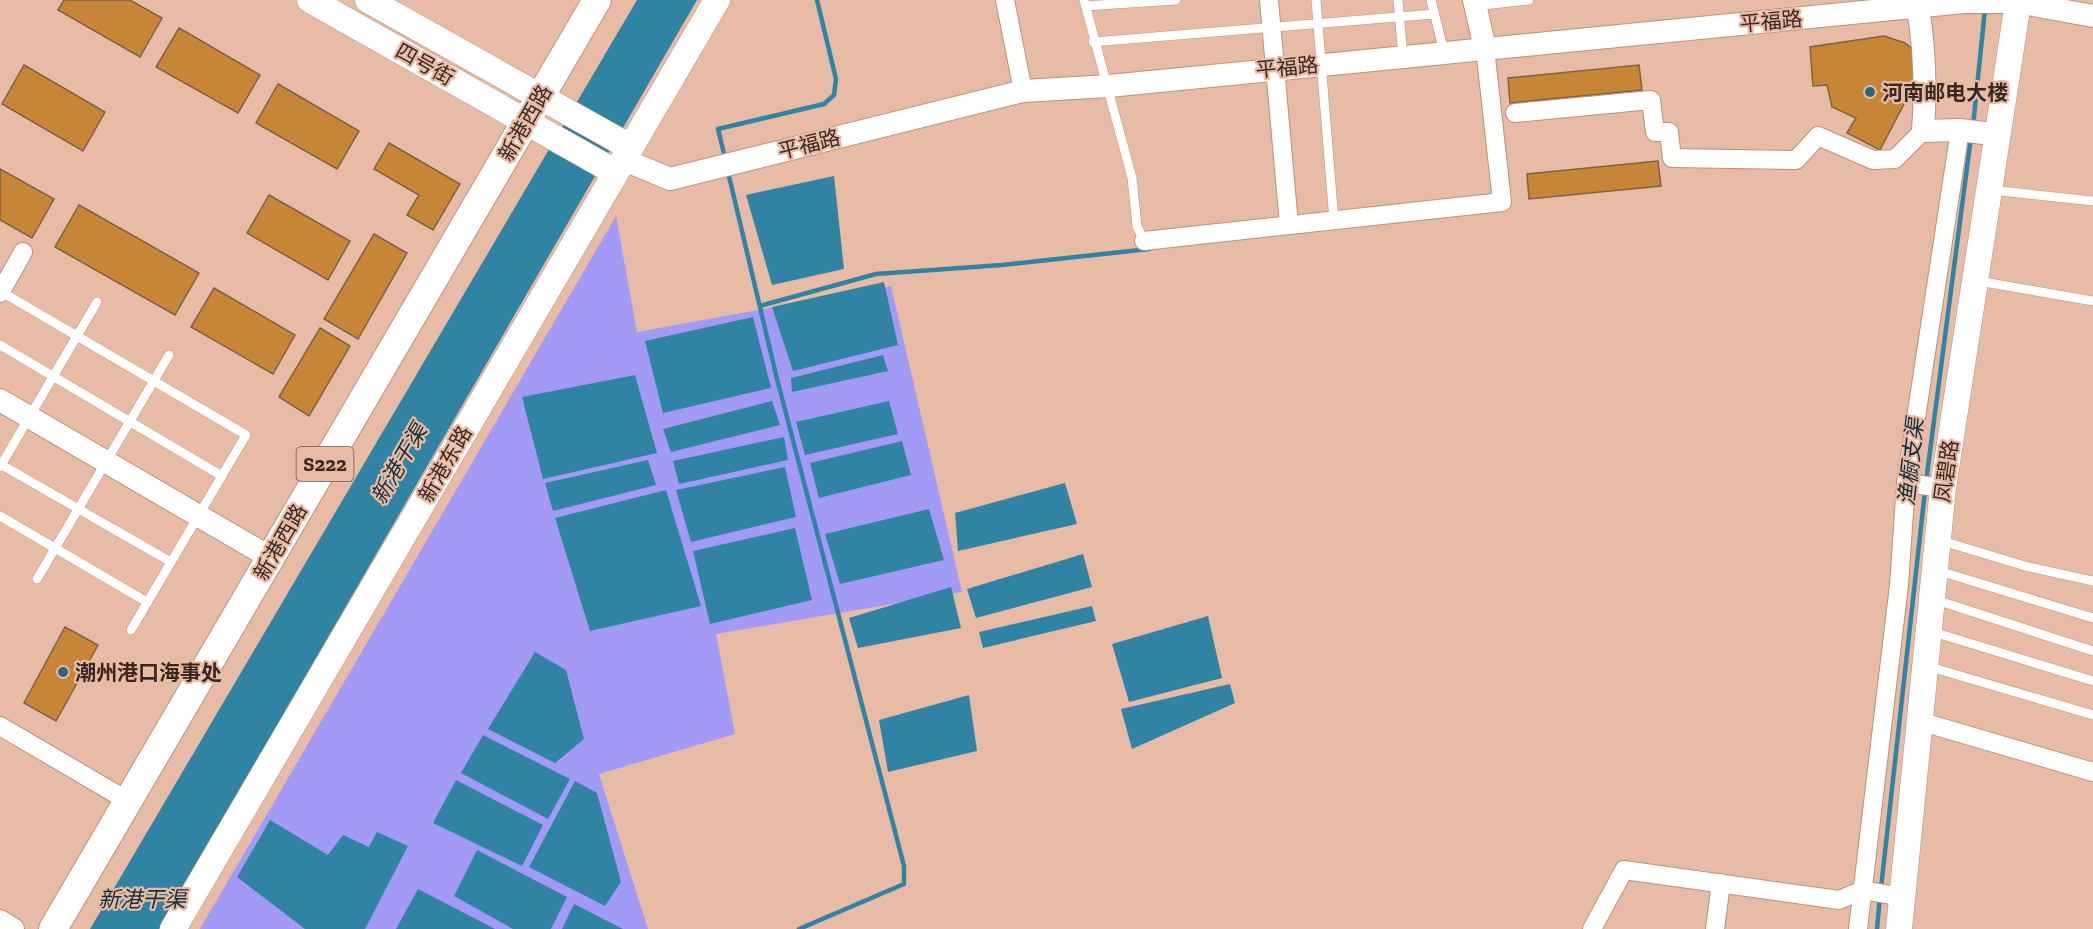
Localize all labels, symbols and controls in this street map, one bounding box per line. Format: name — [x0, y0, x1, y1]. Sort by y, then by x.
street label: 平福路 — [1739, 6, 1803, 36]
street label: 四号街 — [391, 38, 459, 90]
street label: 平福路 — [1255, 52, 1319, 82]
street label: 新港西路 — [493, 80, 557, 166]
place label: 河南邮电大楼 — [1882, 80, 2008, 105]
marker: 河南邮电大楼 — [1863, 85, 1877, 99]
street label: 平福路 — [775, 124, 843, 164]
water label: 渔橱支渠 — [1893, 414, 1929, 507]
water label: 新港干渠 — [365, 417, 434, 509]
street label: 新港东路 — [413, 421, 477, 507]
street label: 凤碧路 — [1929, 438, 1963, 504]
road number: S222 — [296, 447, 354, 481]
street label: 新港西路 — [248, 499, 312, 585]
place label: 潮州港口海事处 — [75, 660, 222, 685]
marker: 潮州港口海事处 — [56, 665, 70, 679]
water label: 新港干渠 — [98, 886, 189, 913]

